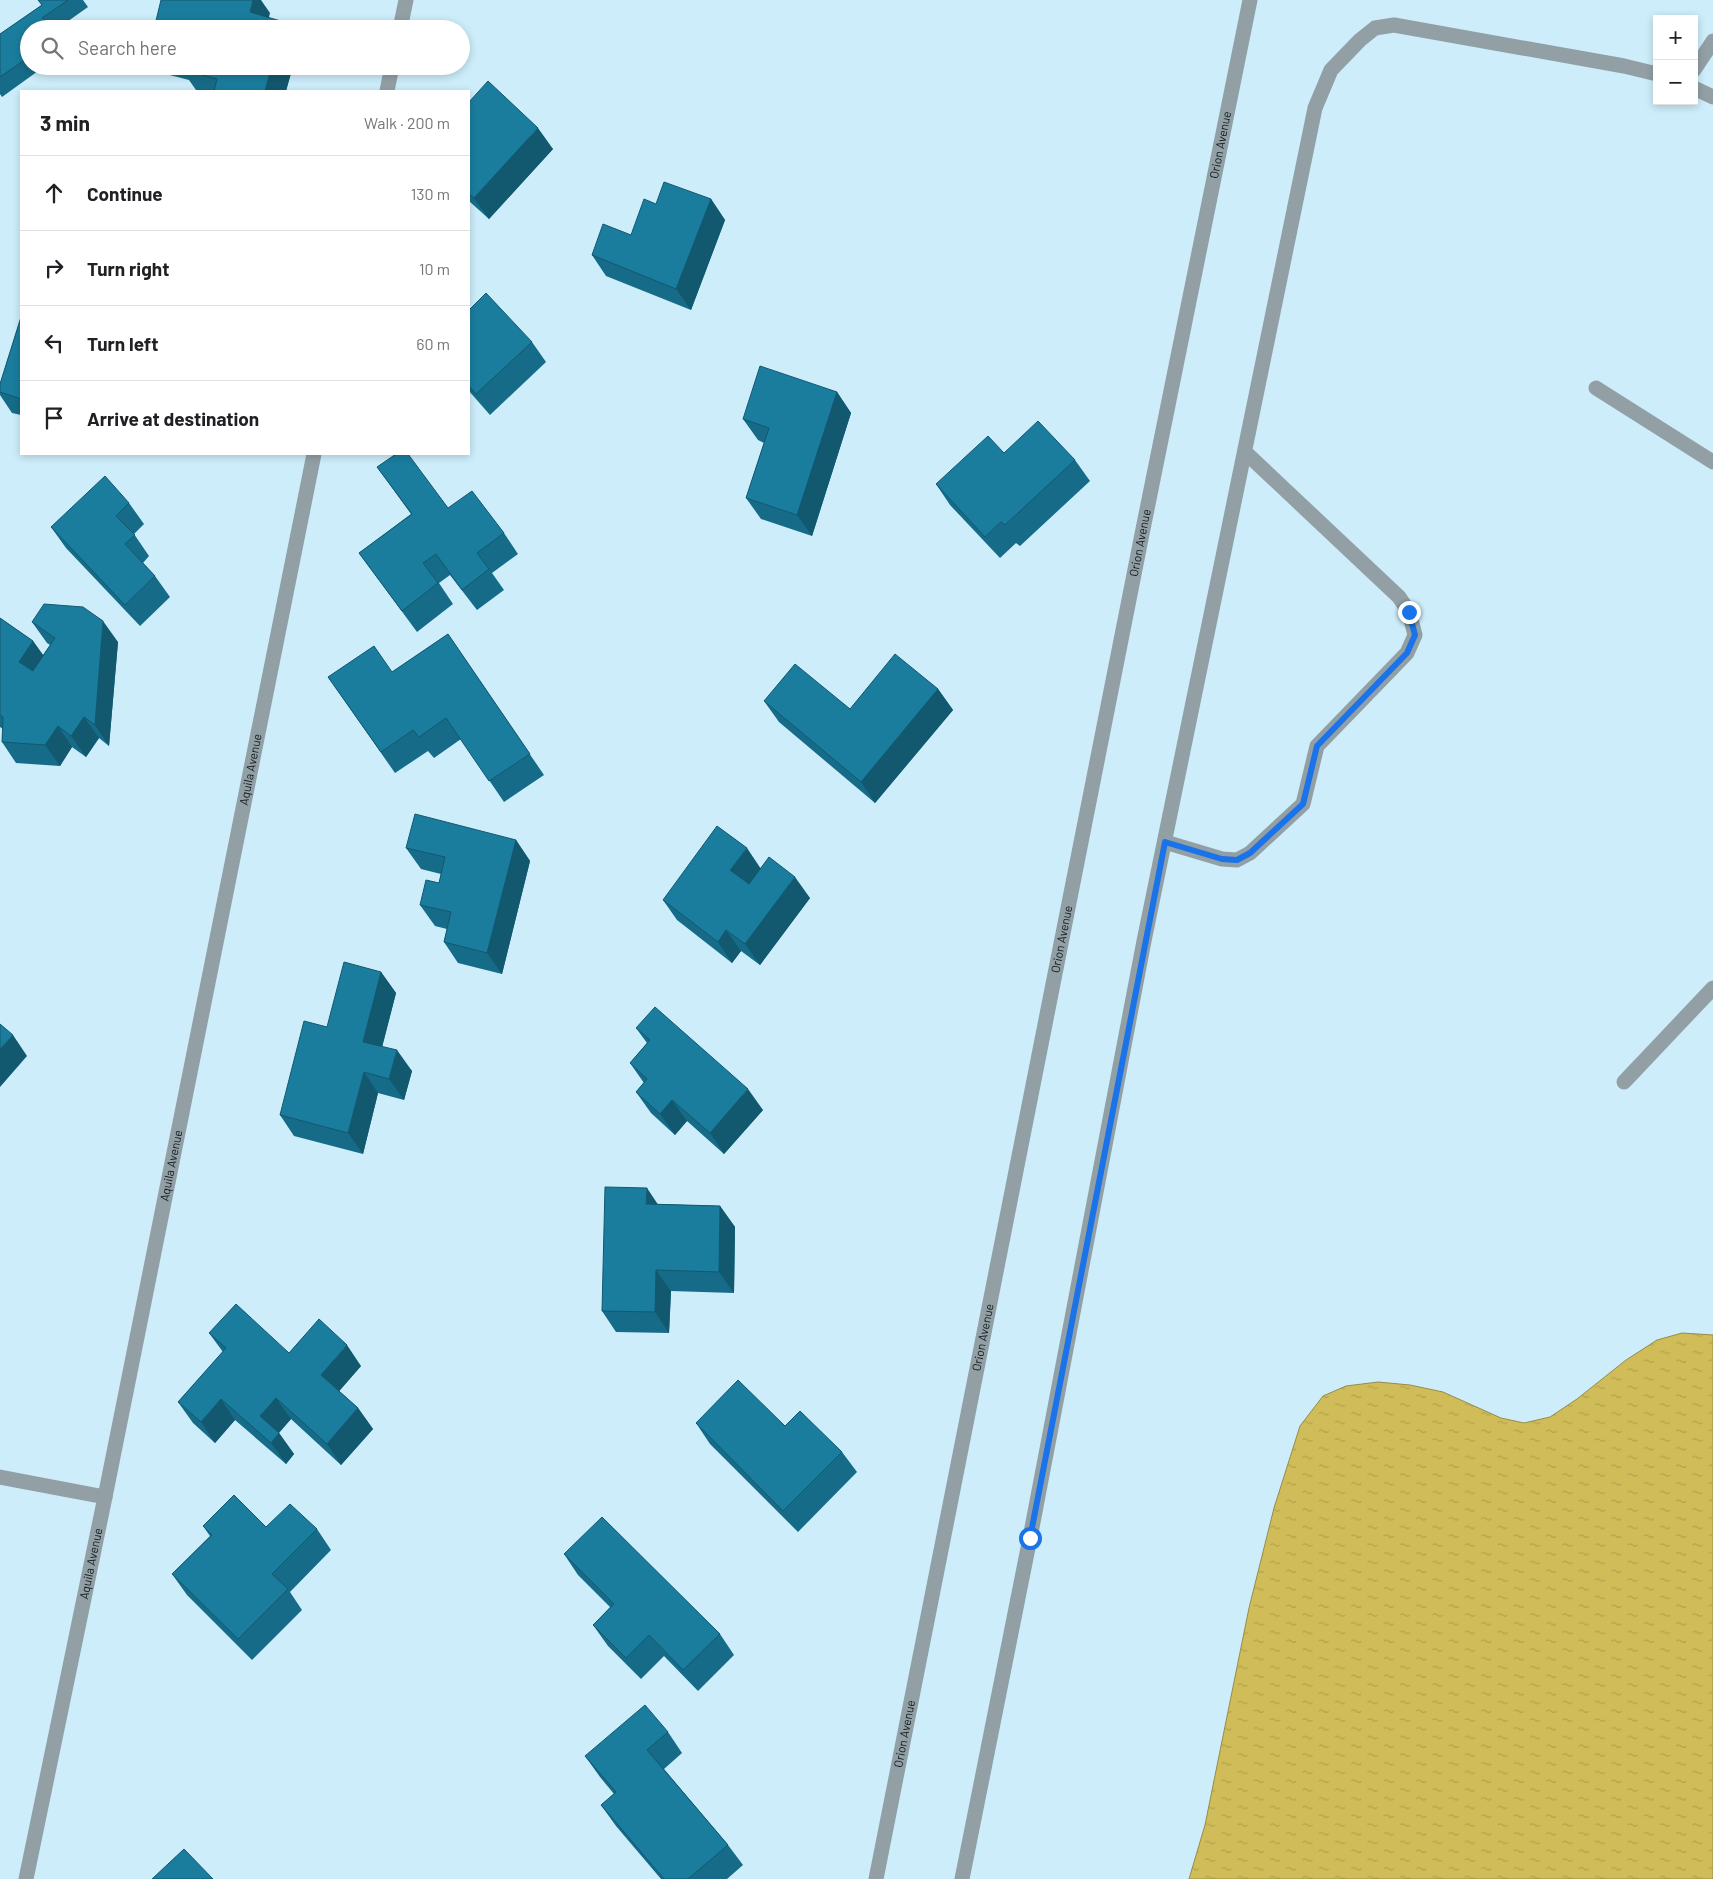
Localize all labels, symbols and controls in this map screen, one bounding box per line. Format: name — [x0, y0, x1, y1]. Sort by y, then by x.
map controls — [1653, 15, 1698, 105]
button: + — [1653, 15, 1698, 60]
search box — [20, 20, 470, 75]
icon: search — [38, 34, 66, 62]
text: Search here — [78, 36, 177, 59]
button: − — [1653, 60, 1698, 105]
text: 3 min — [40, 110, 90, 135]
street label: Orion Avenue — [1206, 110, 1233, 180]
text: Walk · 200 m — [364, 113, 450, 132]
icon: ahead — [40, 179, 68, 207]
text: Continue — [87, 182, 163, 205]
text: 130 m — [411, 184, 450, 203]
icon: right — [40, 254, 68, 282]
text: Turn right — [87, 257, 169, 280]
text: 10 m — [419, 259, 450, 278]
icon: left — [40, 329, 68, 357]
text: Turn left — [87, 332, 158, 355]
text: 60 m — [416, 334, 450, 353]
icon: arrive — [40, 404, 68, 432]
text: Arrive at destination — [87, 407, 259, 430]
street label: Orion Avenue — [1126, 508, 1153, 578]
route end — [1398, 601, 1421, 624]
street label: Aquila Avenue — [236, 732, 264, 806]
street label: Orion Avenue — [1047, 904, 1074, 974]
street label: Aquila Avenue — [156, 1128, 184, 1202]
street label: Orion Avenue — [969, 1302, 996, 1372]
street label: Aquila Avenue — [76, 1526, 104, 1600]
route start — [1019, 1527, 1042, 1550]
street label: Orion Avenue — [890, 1699, 917, 1769]

